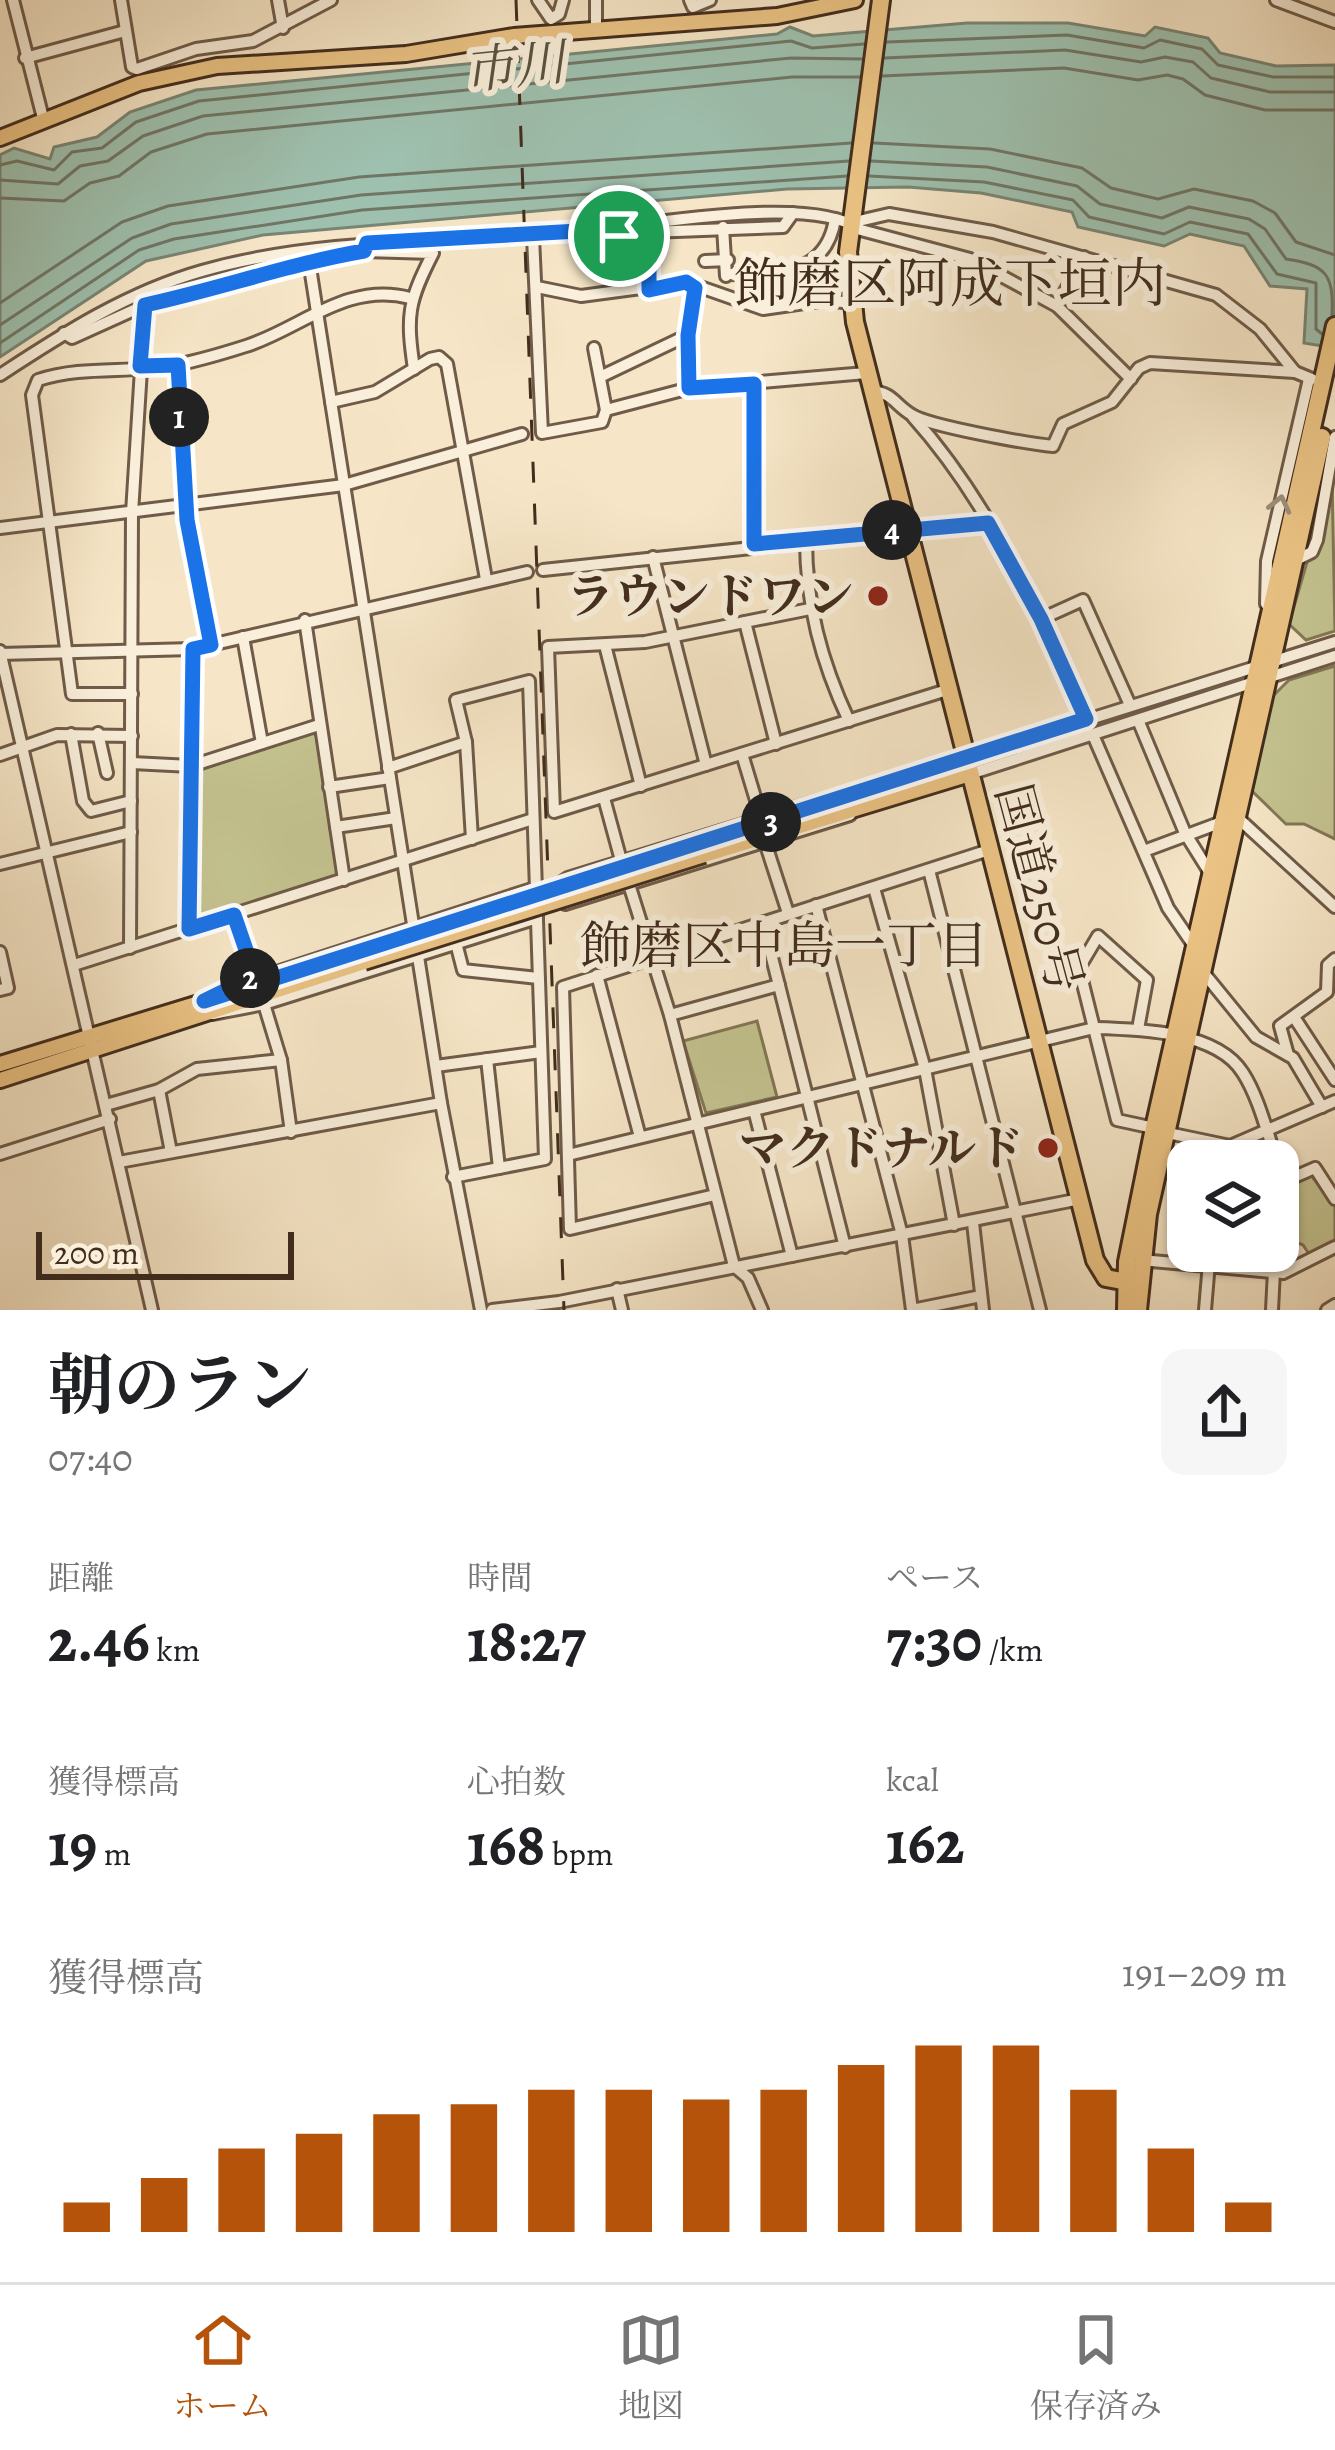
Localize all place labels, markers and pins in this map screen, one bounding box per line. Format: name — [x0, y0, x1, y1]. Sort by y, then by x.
pin — [568, 185, 670, 287]
pin: 1 — [149, 387, 209, 447]
pin: 4 — [862, 500, 922, 560]
place label: ラウンドワン — [566, 564, 854, 630]
marker: ラウンドワン — [865, 583, 891, 609]
pin: 3 — [741, 792, 801, 852]
pin: 2 — [220, 948, 280, 1008]
place label: マクドナルド — [738, 1116, 1024, 1182]
marker: マクドナルド — [1035, 1135, 1061, 1161]

